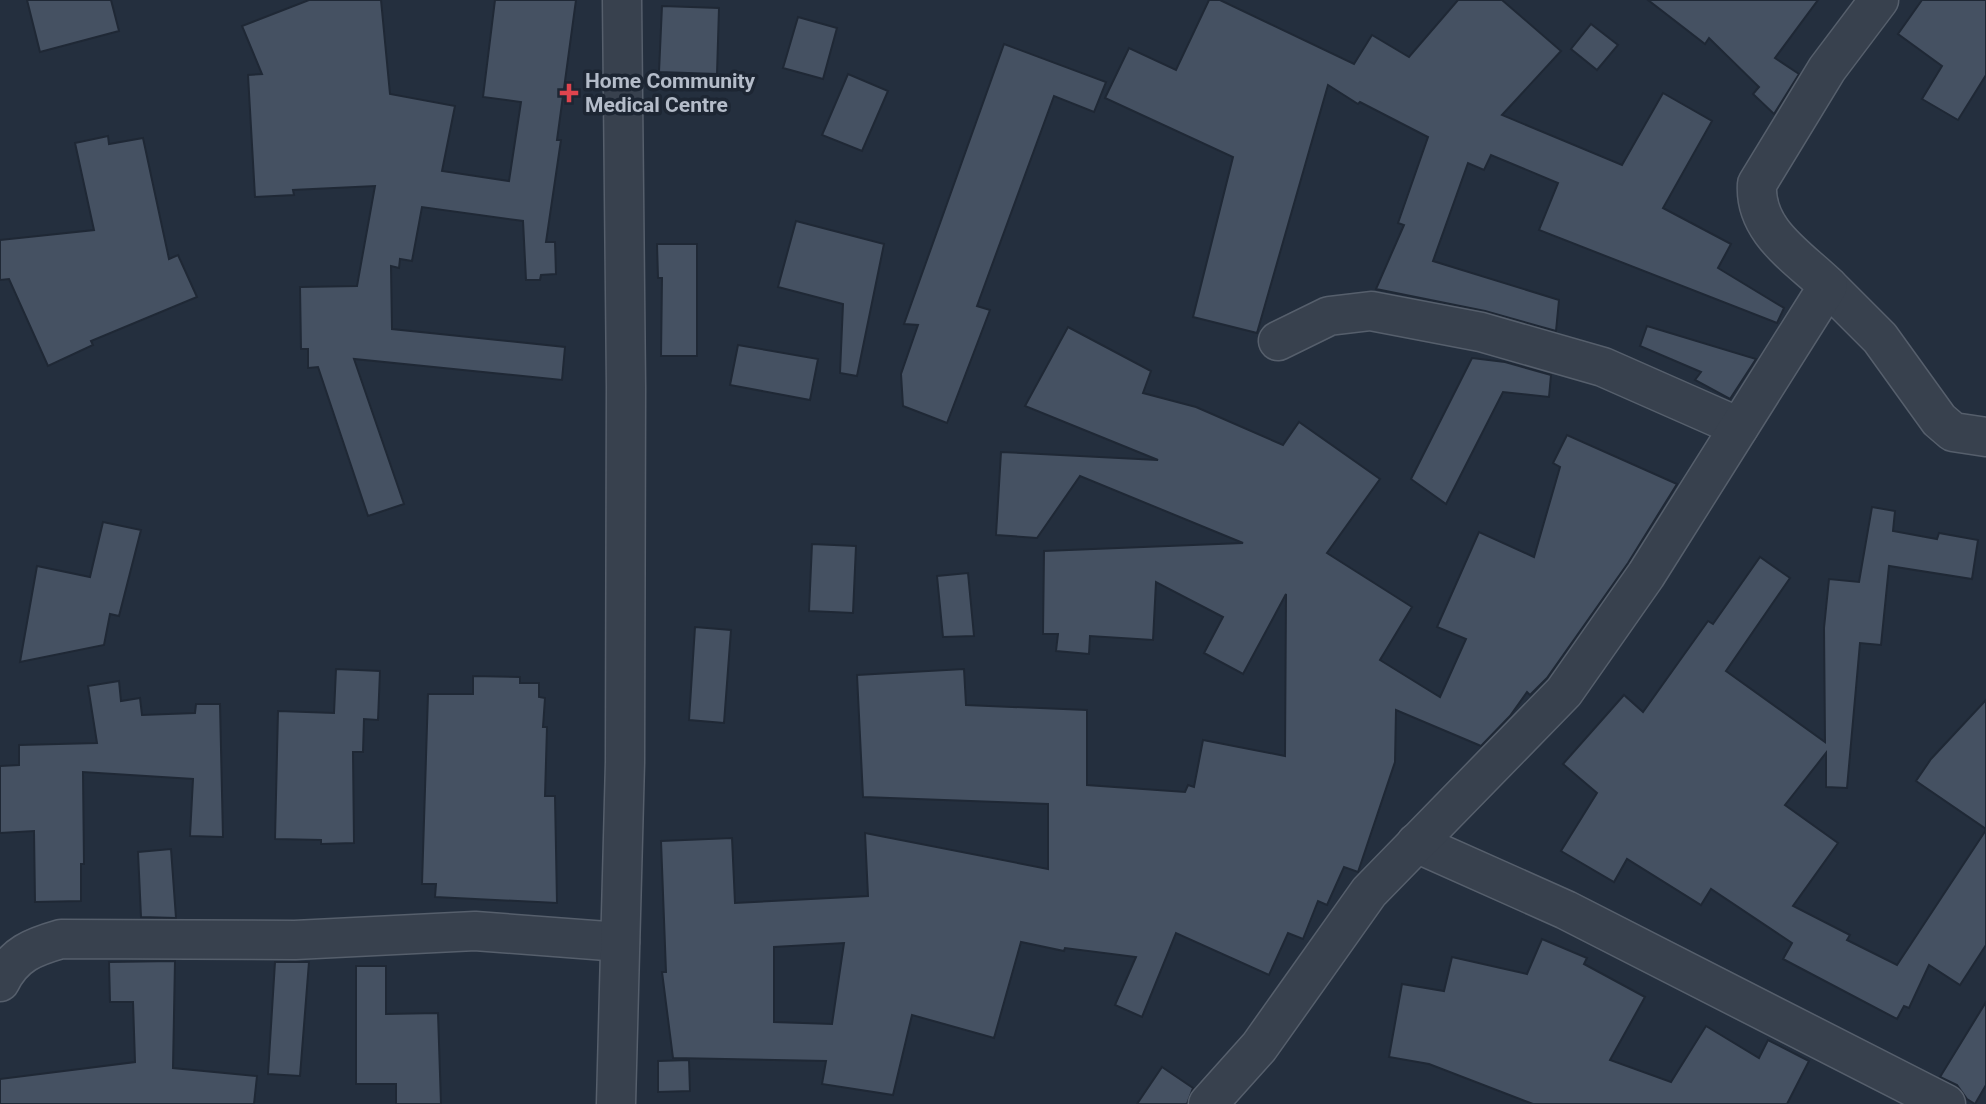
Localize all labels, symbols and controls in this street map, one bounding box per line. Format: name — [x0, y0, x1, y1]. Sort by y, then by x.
place label: Home Community Medical Centre — [585, 69, 756, 117]
marker: Home Community Medical Centre — [559, 83, 579, 103]

